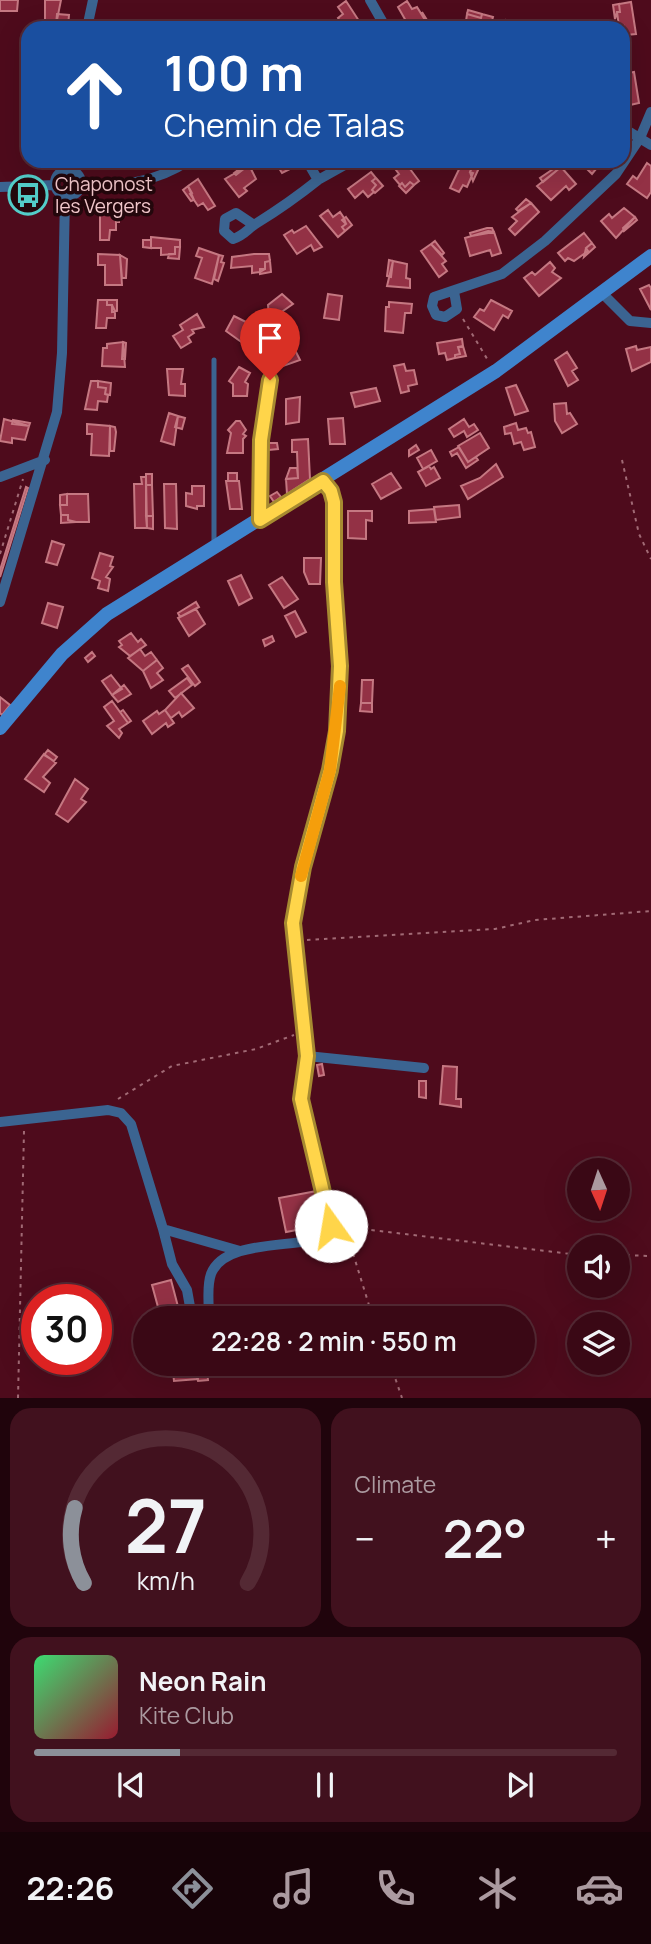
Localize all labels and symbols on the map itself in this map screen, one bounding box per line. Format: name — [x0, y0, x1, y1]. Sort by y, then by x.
place label: Chaponost les Vergers — [55, 171, 153, 219]
bus stop icon: Chaponost les Vergers — [7, 174, 49, 216]
pin — [240, 308, 300, 380]
north arrow — [567, 1158, 630, 1222]
position arrow — [294, 1189, 368, 1263]
speed limit sign: 30 — [21, 1284, 112, 1375]

